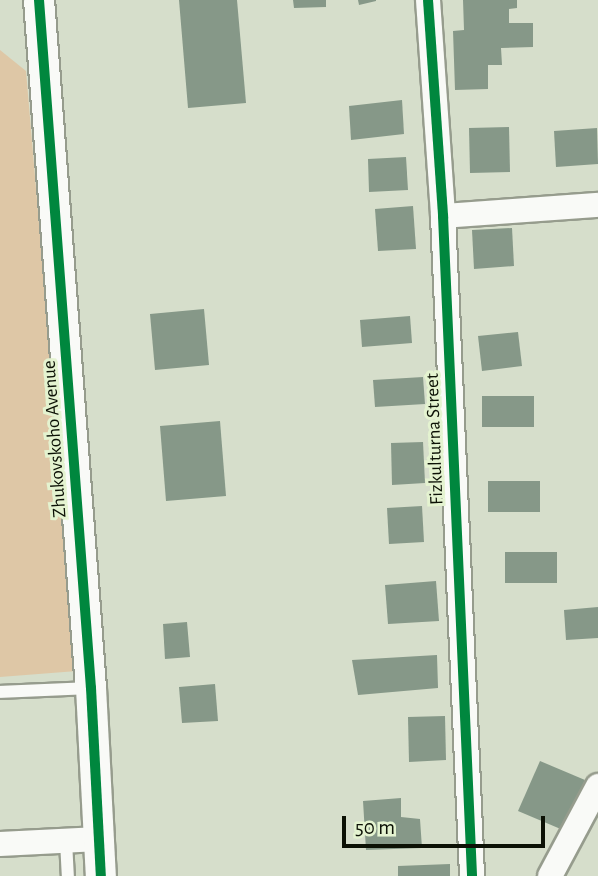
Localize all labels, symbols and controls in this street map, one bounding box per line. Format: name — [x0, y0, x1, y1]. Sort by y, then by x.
street label: Zhukovskoho Avenue — [38, 360, 72, 518]
street label: Fizkulturna Street — [421, 373, 449, 505]
scale bar — [346, 802, 549, 846]
text: 50 m — [355, 817, 395, 838]

